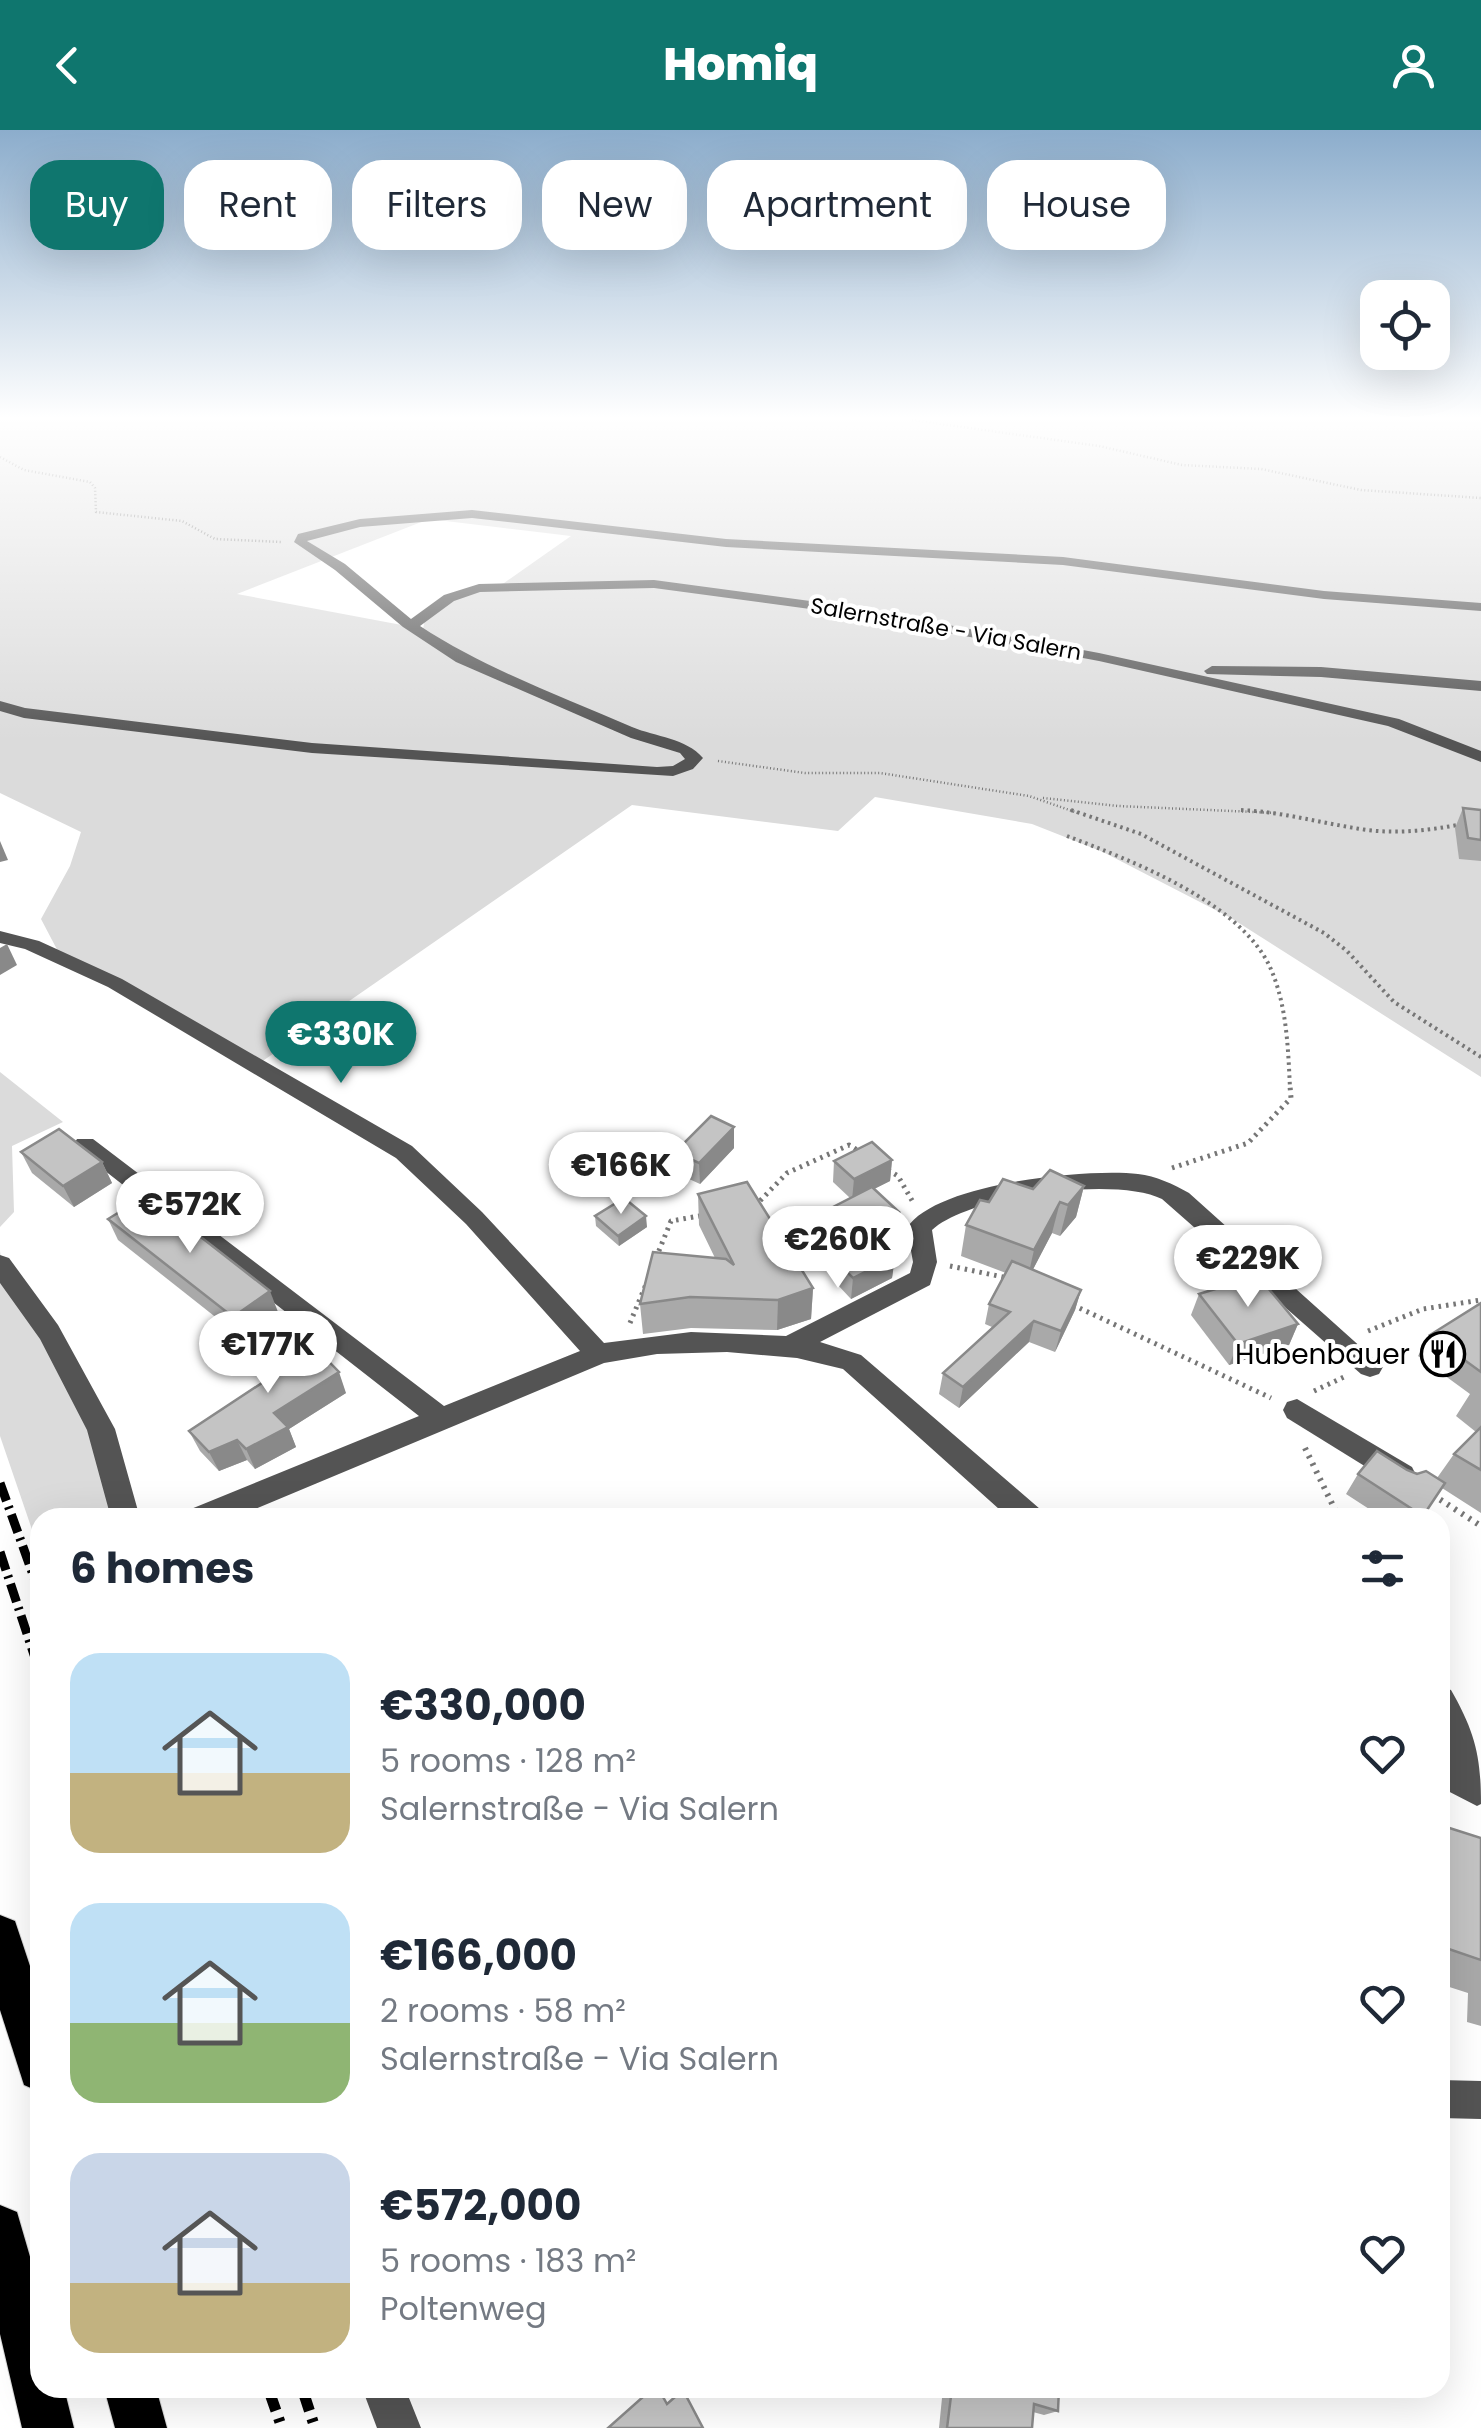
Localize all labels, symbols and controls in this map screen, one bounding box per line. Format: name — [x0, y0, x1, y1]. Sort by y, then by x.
text: Homiq — [663, 33, 818, 96]
icon: back — [40, 38, 95, 93]
icon: person — [1386, 38, 1441, 93]
chip: Buy — [30, 160, 164, 250]
chip: Rent — [184, 160, 332, 250]
chip: Filters — [352, 160, 522, 250]
chip: New — [542, 160, 687, 250]
chip: Apartment — [707, 160, 967, 250]
chip: House — [987, 160, 1166, 250]
map controls — [1360, 280, 1450, 370]
button: locate — [1360, 280, 1450, 370]
street label: Salernstraße - Via Salern — [808, 590, 1084, 668]
pin: €330K — [271, 1001, 411, 1086]
text: €330K — [287, 1011, 395, 1056]
pin: €166K — [551, 1132, 691, 1217]
text: €166K — [571, 1142, 671, 1187]
pin: €572K — [120, 1171, 260, 1256]
text: €572K — [138, 1181, 242, 1226]
pin: €260K — [768, 1206, 908, 1291]
text: €260K — [784, 1216, 892, 1261]
pin: €229K — [1178, 1225, 1318, 1310]
text: €229K — [1196, 1235, 1300, 1280]
pin: €177K — [198, 1311, 338, 1396]
text: €177K — [221, 1321, 315, 1366]
restaurant icon: Hubenbauer — [1420, 1331, 1466, 1377]
place label: Hubenbauer — [1235, 1335, 1410, 1374]
text: 6 homes — [70, 1539, 255, 1598]
icon: filters — [1355, 1541, 1410, 1596]
text: €330,000 — [380, 1676, 586, 1735]
icon: home — [150, 1693, 270, 1813]
icon: heart — [1355, 1726, 1410, 1781]
text: 5 rooms · 128 m² — [380, 1738, 636, 1783]
text: Salernstraße - Via Salern — [380, 1786, 779, 1831]
text: €166,000 — [380, 1926, 577, 1985]
icon: home — [150, 1943, 270, 2063]
icon: heart — [1355, 1976, 1410, 2031]
text: 2 rooms · 58 m² — [380, 1988, 626, 2033]
text: Salernstraße - Via Salern — [380, 2036, 779, 2081]
text: €572,000 — [380, 2176, 581, 2235]
icon: home — [150, 2193, 270, 2313]
icon: heart — [1355, 2226, 1410, 2281]
text: 5 rooms · 183 m² — [380, 2238, 636, 2283]
text: Poltenweg — [380, 2286, 547, 2331]

